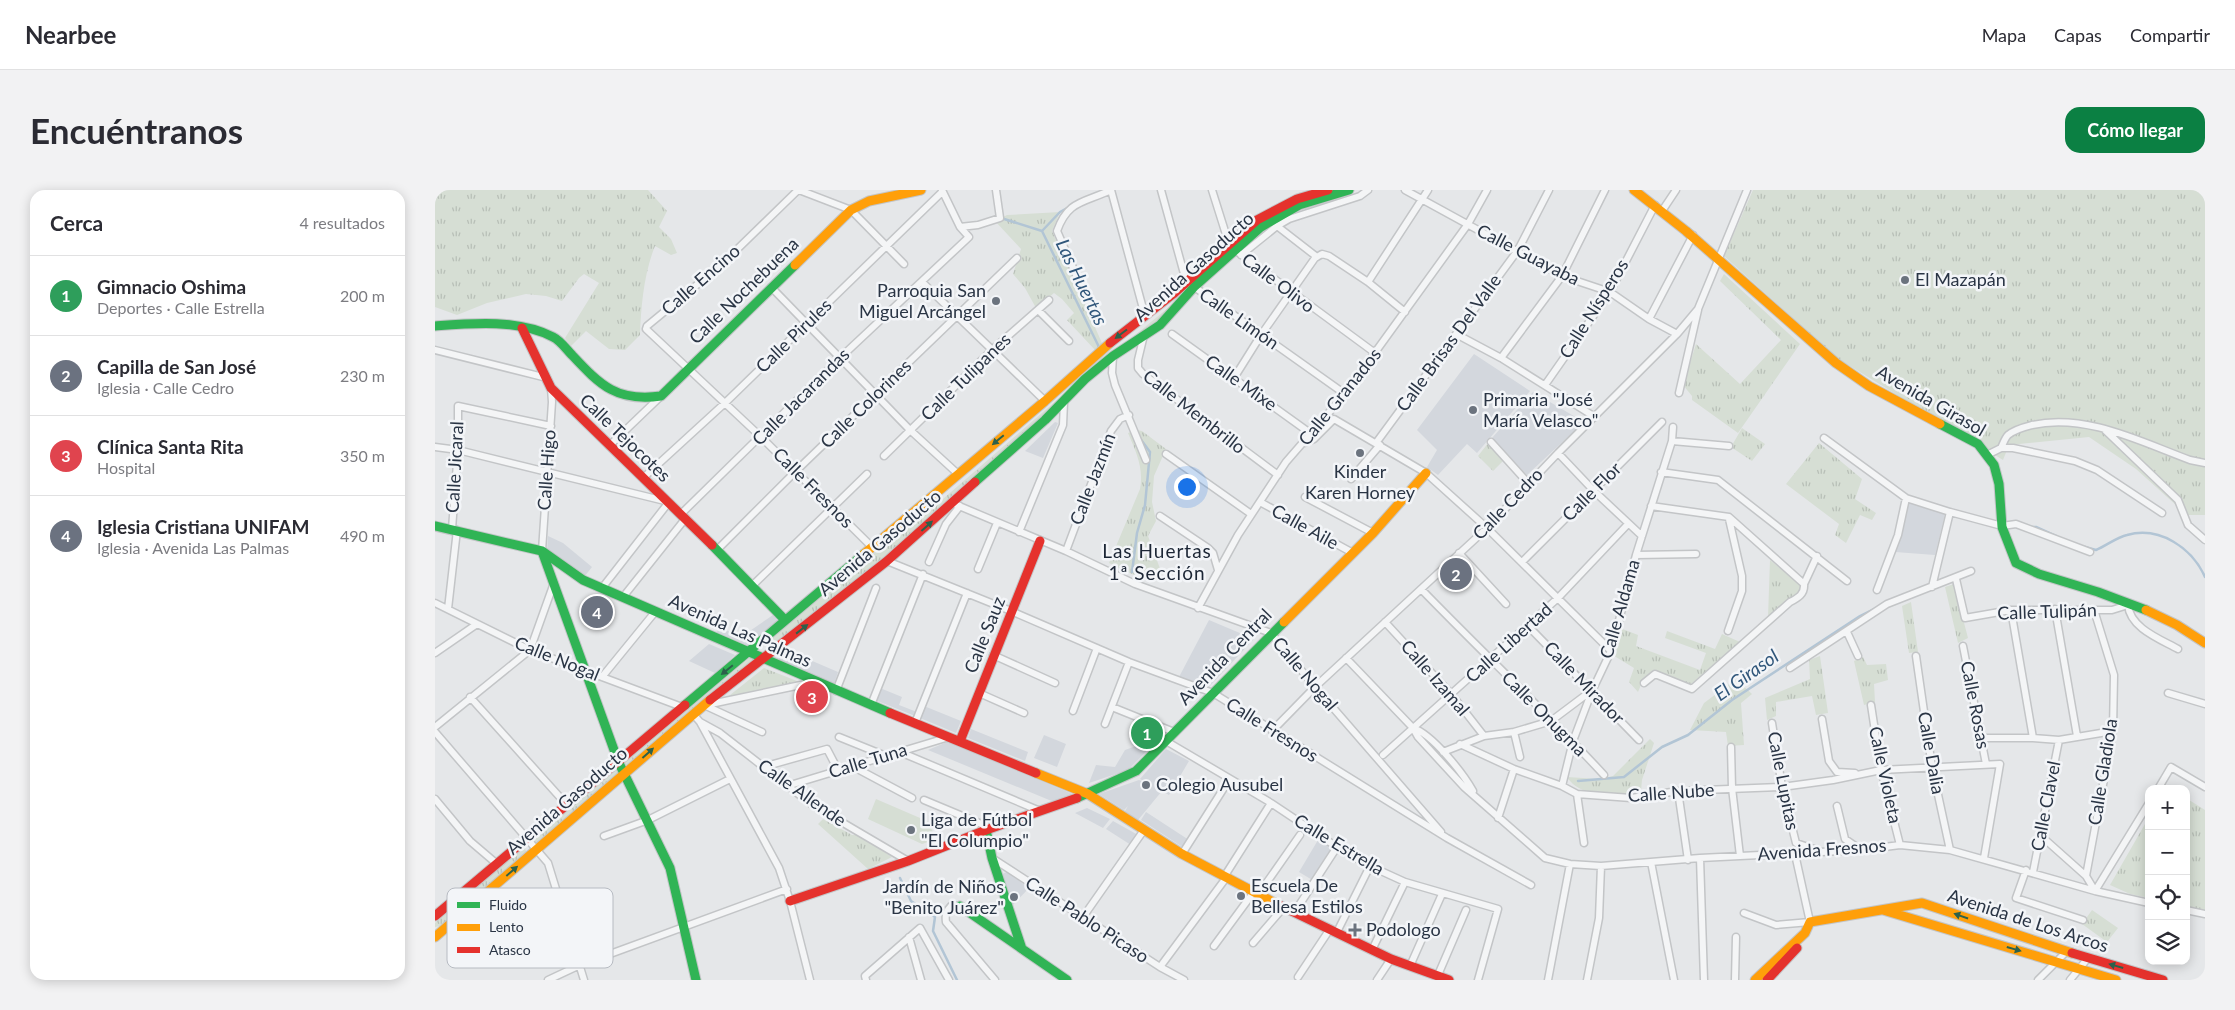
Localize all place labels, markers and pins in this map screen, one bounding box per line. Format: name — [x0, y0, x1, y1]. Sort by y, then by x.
place label: El Mazapán — [1915, 268, 2006, 290]
marker: El Mazapán — [1899, 274, 1911, 286]
place label: Parroquia San Miguel Arcángel — [859, 279, 986, 322]
marker: Parroquia San Miguel Arcángel — [990, 295, 1002, 307]
place label: Primaria "José María Velasco" — [1483, 388, 1598, 431]
marker: Primaria "José María Velasco" — [1467, 404, 1479, 416]
marker: Kinder Karen Horney — [1354, 447, 1366, 459]
place label: Kinder Karen Horney — [1305, 460, 1416, 503]
pin: 2 — [1440, 555, 1472, 593]
pin: 4 — [581, 593, 613, 631]
pin: 3 — [796, 678, 828, 716]
pin: 1 — [1131, 714, 1163, 752]
place label: Colegio Ausubel — [1156, 773, 1283, 795]
marker: Colegio Ausubel — [1140, 779, 1152, 791]
place label: Liga de Fútbol "El Columpio" — [921, 808, 1032, 851]
marker: Liga de Fútbol "El Columpio" — [905, 824, 917, 836]
place label: Escuela De Bellesa Estilos — [1251, 874, 1363, 917]
place label: Jardín de Niños "Benito Juárez" — [882, 875, 1004, 918]
marker: Escuela De Bellesa Estilos — [1235, 890, 1247, 902]
marker: Jardín de Niños "Benito Juárez" — [1008, 891, 1020, 903]
place label: Podologo — [1366, 918, 1441, 940]
marker: Podologo — [1348, 923, 1362, 937]

